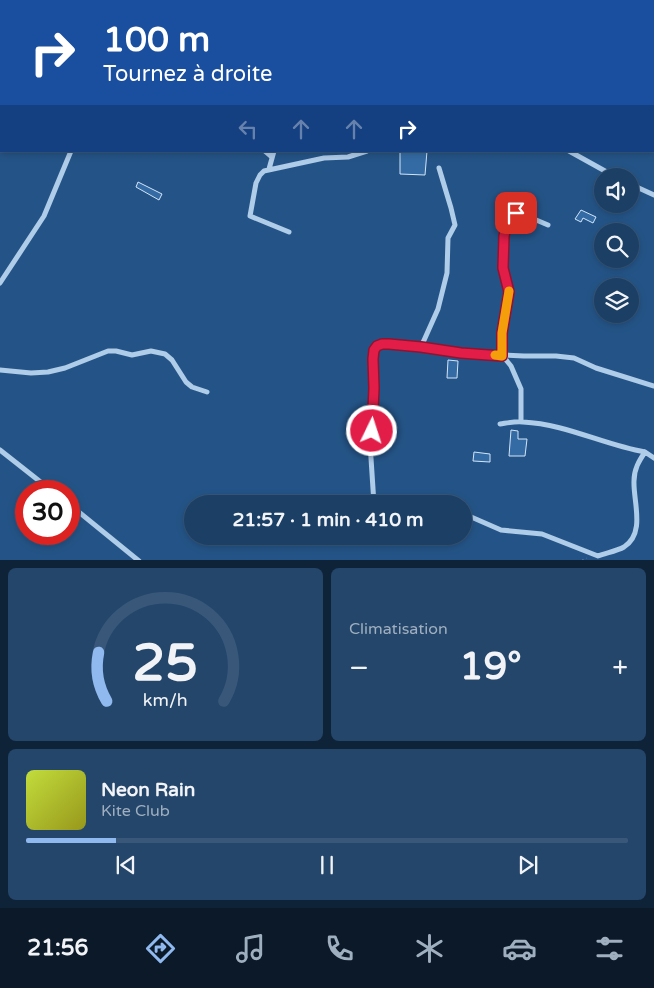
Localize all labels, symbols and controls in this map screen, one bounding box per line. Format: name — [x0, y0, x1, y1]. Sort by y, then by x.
text: 100 m — [103, 19, 210, 61]
icon: right — [20, 20, 85, 85]
text: Tournez à droite — [103, 61, 272, 87]
icon: left — [234, 115, 262, 143]
icon: ahead — [287, 115, 315, 143]
icon: ahead — [340, 115, 368, 143]
icon: right — [393, 115, 421, 143]
map controls — [594, 168, 639, 323]
button: sound — [594, 168, 639, 213]
pin — [495, 192, 537, 234]
icon: arrive — [502, 199, 530, 227]
button: search — [594, 223, 639, 268]
button: layers — [594, 278, 639, 323]
position arrow — [345, 404, 397, 456]
speed limit sign: 30 — [15, 480, 80, 545]
text: 21:57 · 1 min · 410 m — [232, 509, 424, 531]
text: Climatisation — [349, 619, 448, 639]
text: 25 — [133, 632, 198, 695]
text: 19° — [460, 644, 522, 690]
text: − — [349, 651, 369, 685]
text: + — [612, 651, 628, 685]
text: km/h — [143, 690, 188, 711]
text: Neon Rain — [101, 779, 195, 801]
text: Kite Club — [101, 801, 170, 821]
icon: previous — [112, 851, 140, 879]
icon: pause — [313, 851, 341, 879]
icon: next — [514, 851, 542, 879]
icon: directions — [143, 931, 178, 966]
icon: music — [233, 931, 268, 966]
icon: phone — [322, 931, 357, 966]
icon: climate — [412, 931, 447, 966]
icon: car — [502, 931, 537, 966]
icon: filters — [592, 931, 627, 966]
text: 21:56 — [27, 935, 88, 961]

